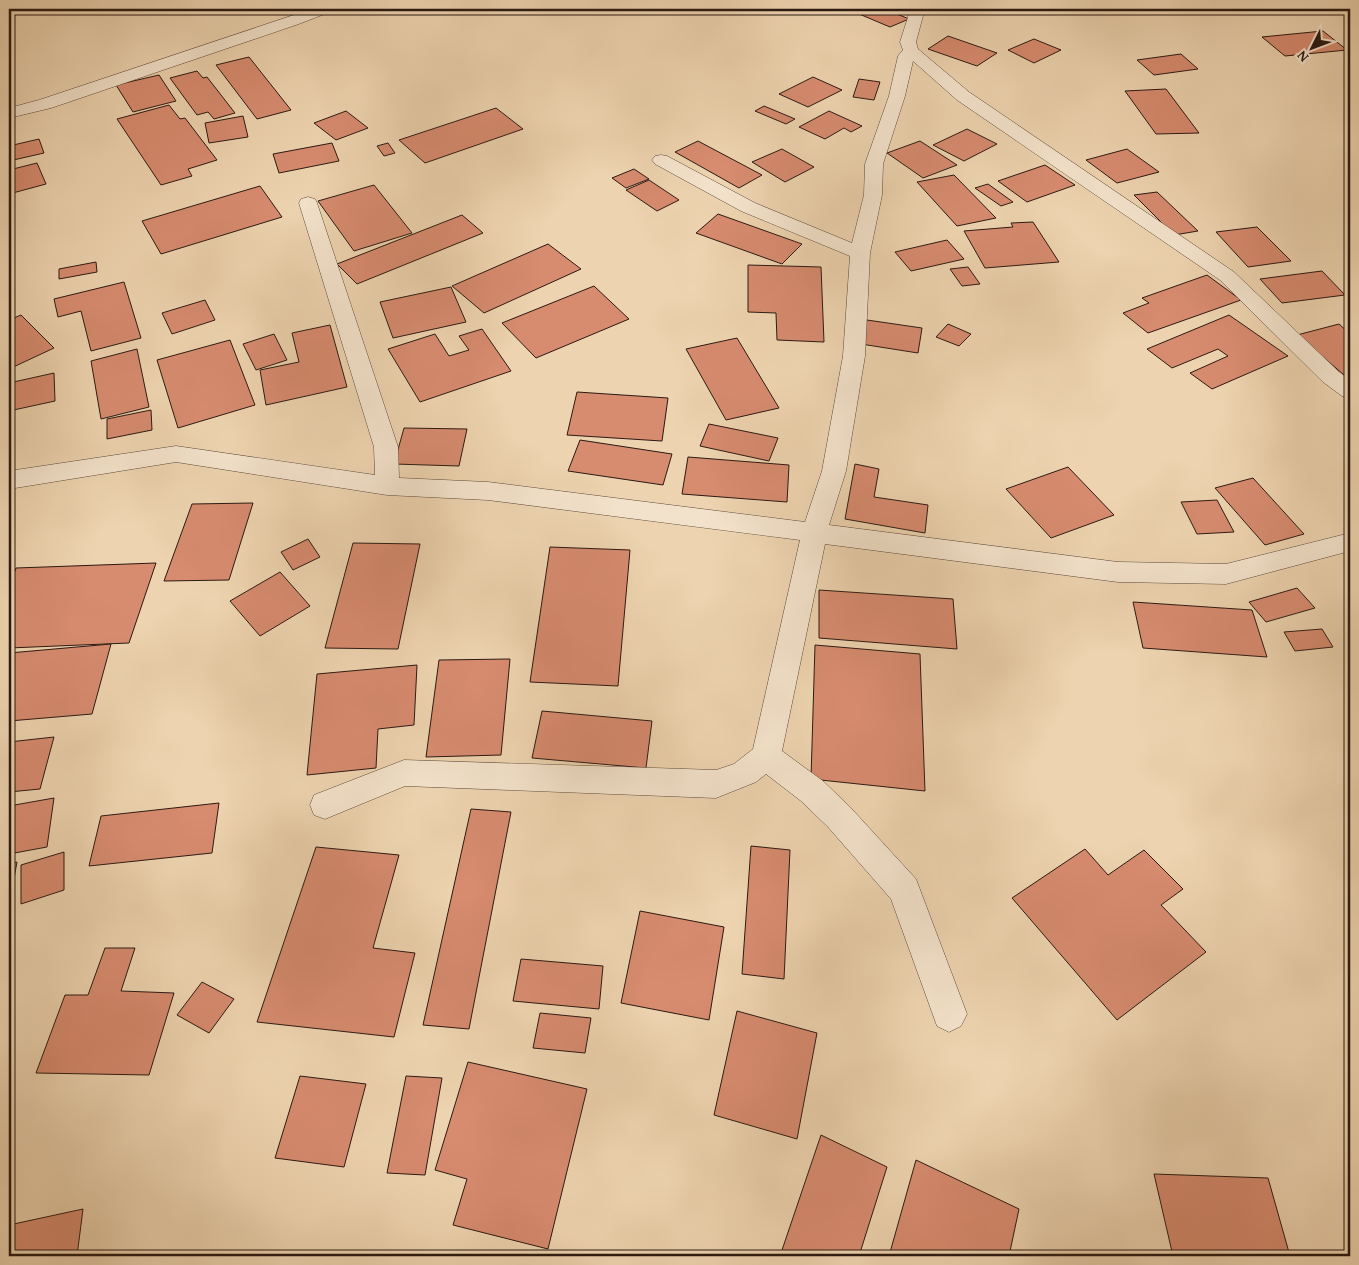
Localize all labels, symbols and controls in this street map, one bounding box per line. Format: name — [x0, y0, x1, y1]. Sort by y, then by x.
north arrow — [1286, 22, 1336, 72]
text: N — [1291, 46, 1313, 67]

